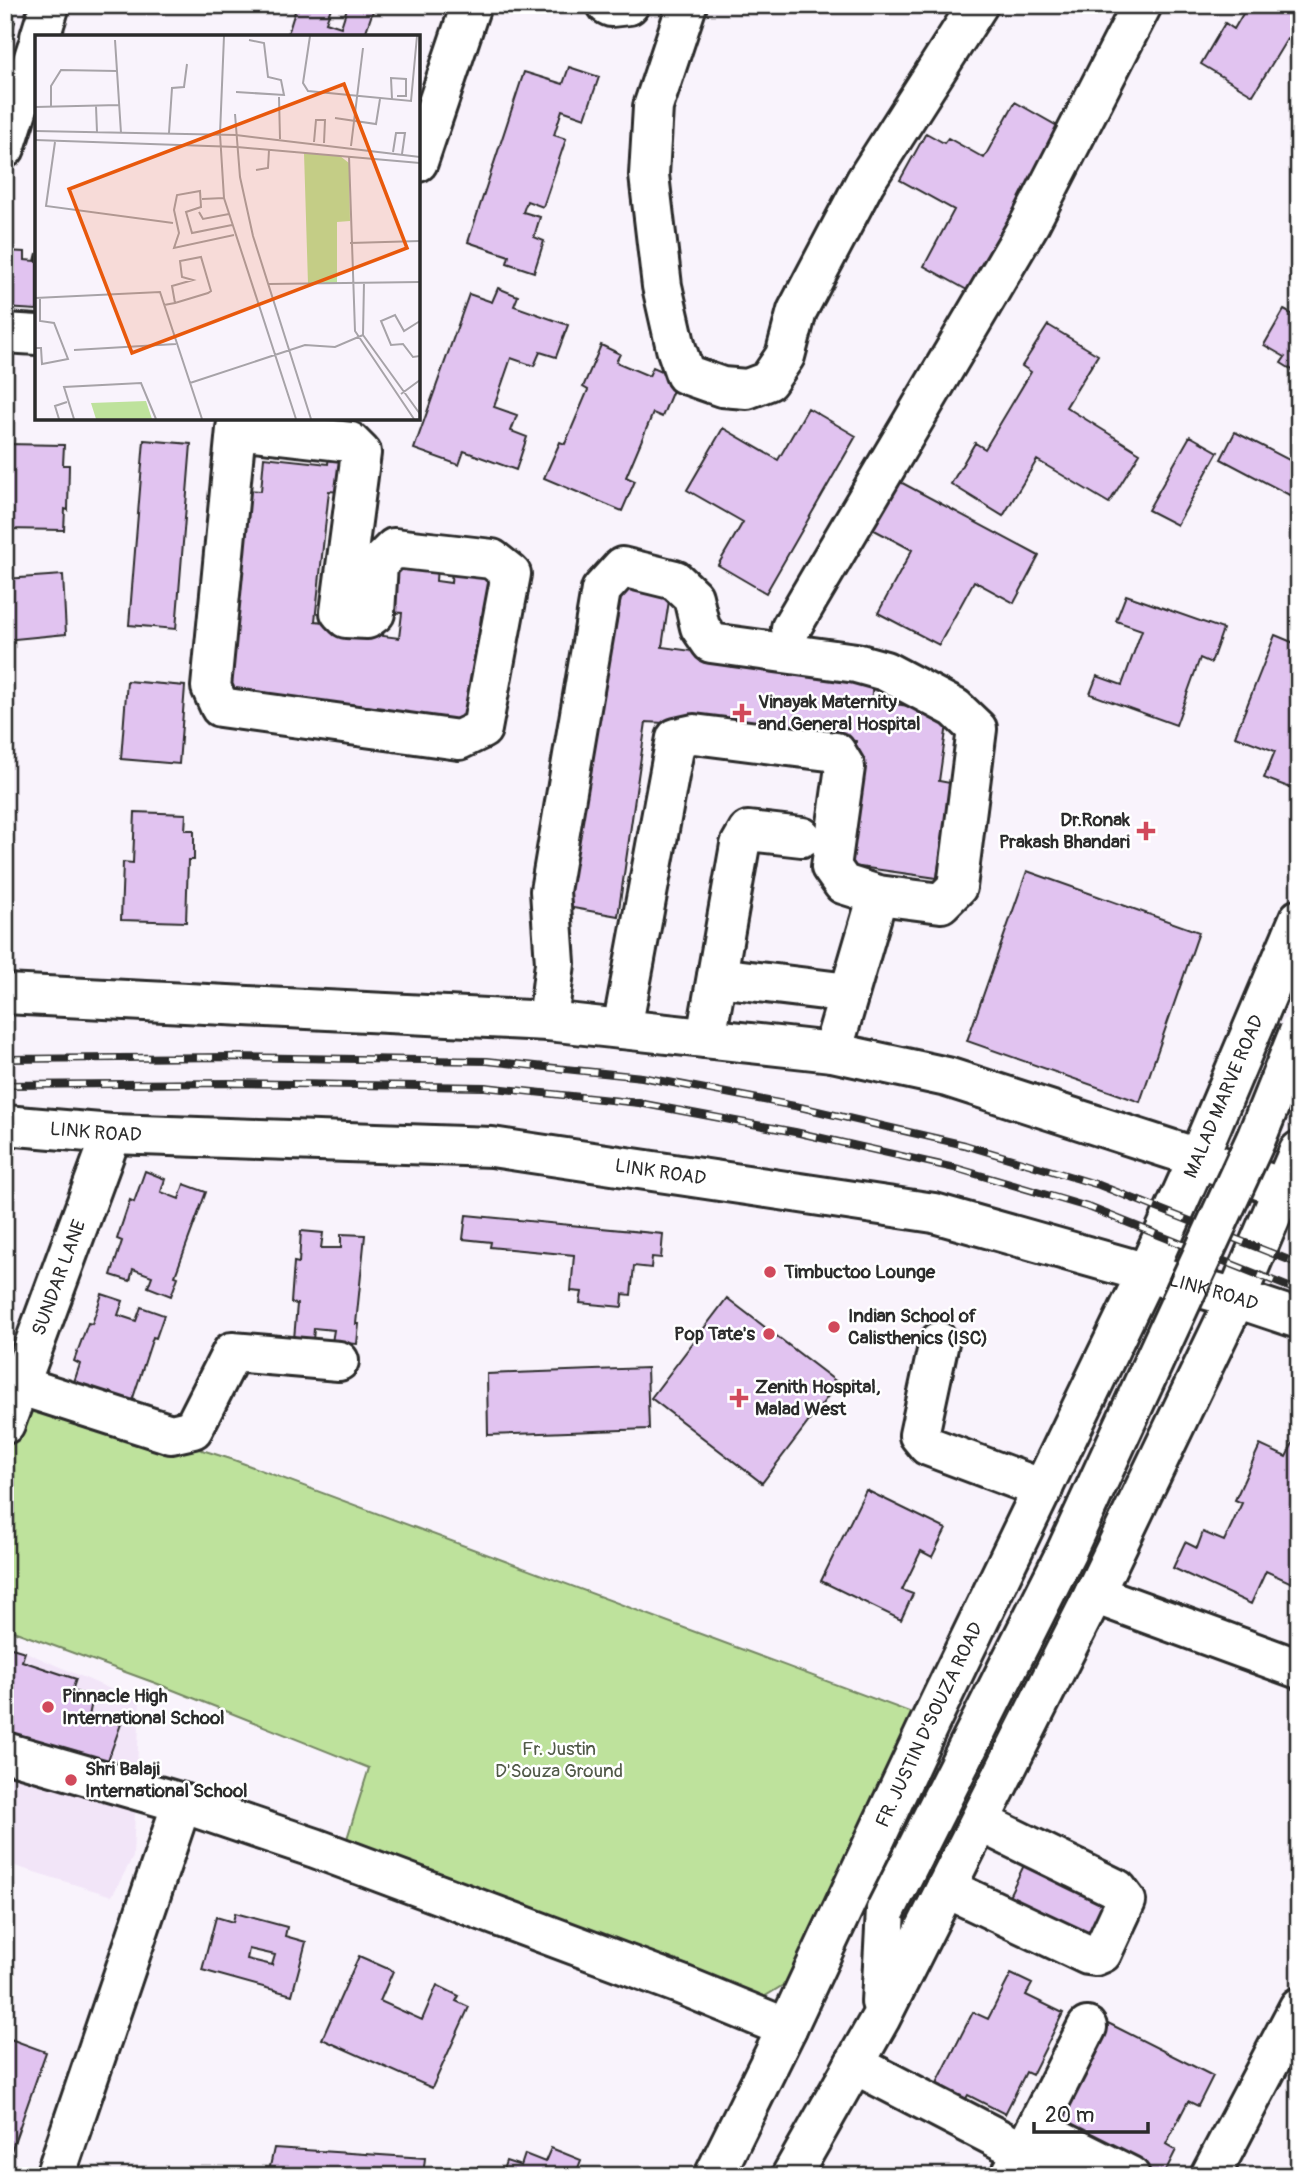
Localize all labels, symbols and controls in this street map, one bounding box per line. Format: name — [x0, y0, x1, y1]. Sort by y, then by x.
inset map — [35, 35, 420, 420]
place label: Vinayak Maternity and General Hospital — [758, 690, 921, 736]
marker: Vinayak Maternity and General Hospital — [732, 703, 752, 723]
place label: Dr.Ronak Prakash Bhandari — [999, 808, 1131, 854]
marker: Dr.Ronak Prakash Bhandari — [1136, 821, 1156, 841]
street label: MALAD MARVE ROAD — [1179, 1011, 1269, 1182]
street label: LINK ROAD — [49, 1117, 142, 1147]
street label: LINK ROAD — [613, 1154, 708, 1191]
street label: SUNDAR LANE — [27, 1216, 91, 1339]
place label: Timbuctoo Lounge — [783, 1260, 936, 1284]
marker: Timbuctoo Lounge — [762, 1264, 778, 1280]
street label: LINK ROAD — [1166, 1268, 1261, 1317]
place label: Indian School of Calisthenics (ISC) — [848, 1304, 988, 1350]
marker: Indian School of Calisthenics (ISC) — [826, 1319, 842, 1335]
place label: Pop Tate's — [674, 1322, 756, 1346]
marker: Pop Tate's — [761, 1326, 777, 1342]
place label: Zenith Hospital, Malad West — [755, 1375, 881, 1421]
marker: Zenith Hospital, Malad West — [729, 1388, 749, 1408]
street label: FR. JUSTIN D'SOUZA ROAD — [870, 1618, 988, 1831]
place label: Pinnacle High International School — [62, 1684, 225, 1730]
marker: Pinnacle High International School — [40, 1699, 56, 1715]
park label: Fr. Justin D'Souza Ground — [495, 1737, 623, 1783]
place label: Shri Balaji International School — [85, 1757, 248, 1803]
marker: Shri Balaji International School — [63, 1772, 79, 1788]
scale bar — [1034, 2090, 1148, 2134]
text: 20 m — [1045, 2102, 1094, 2129]

